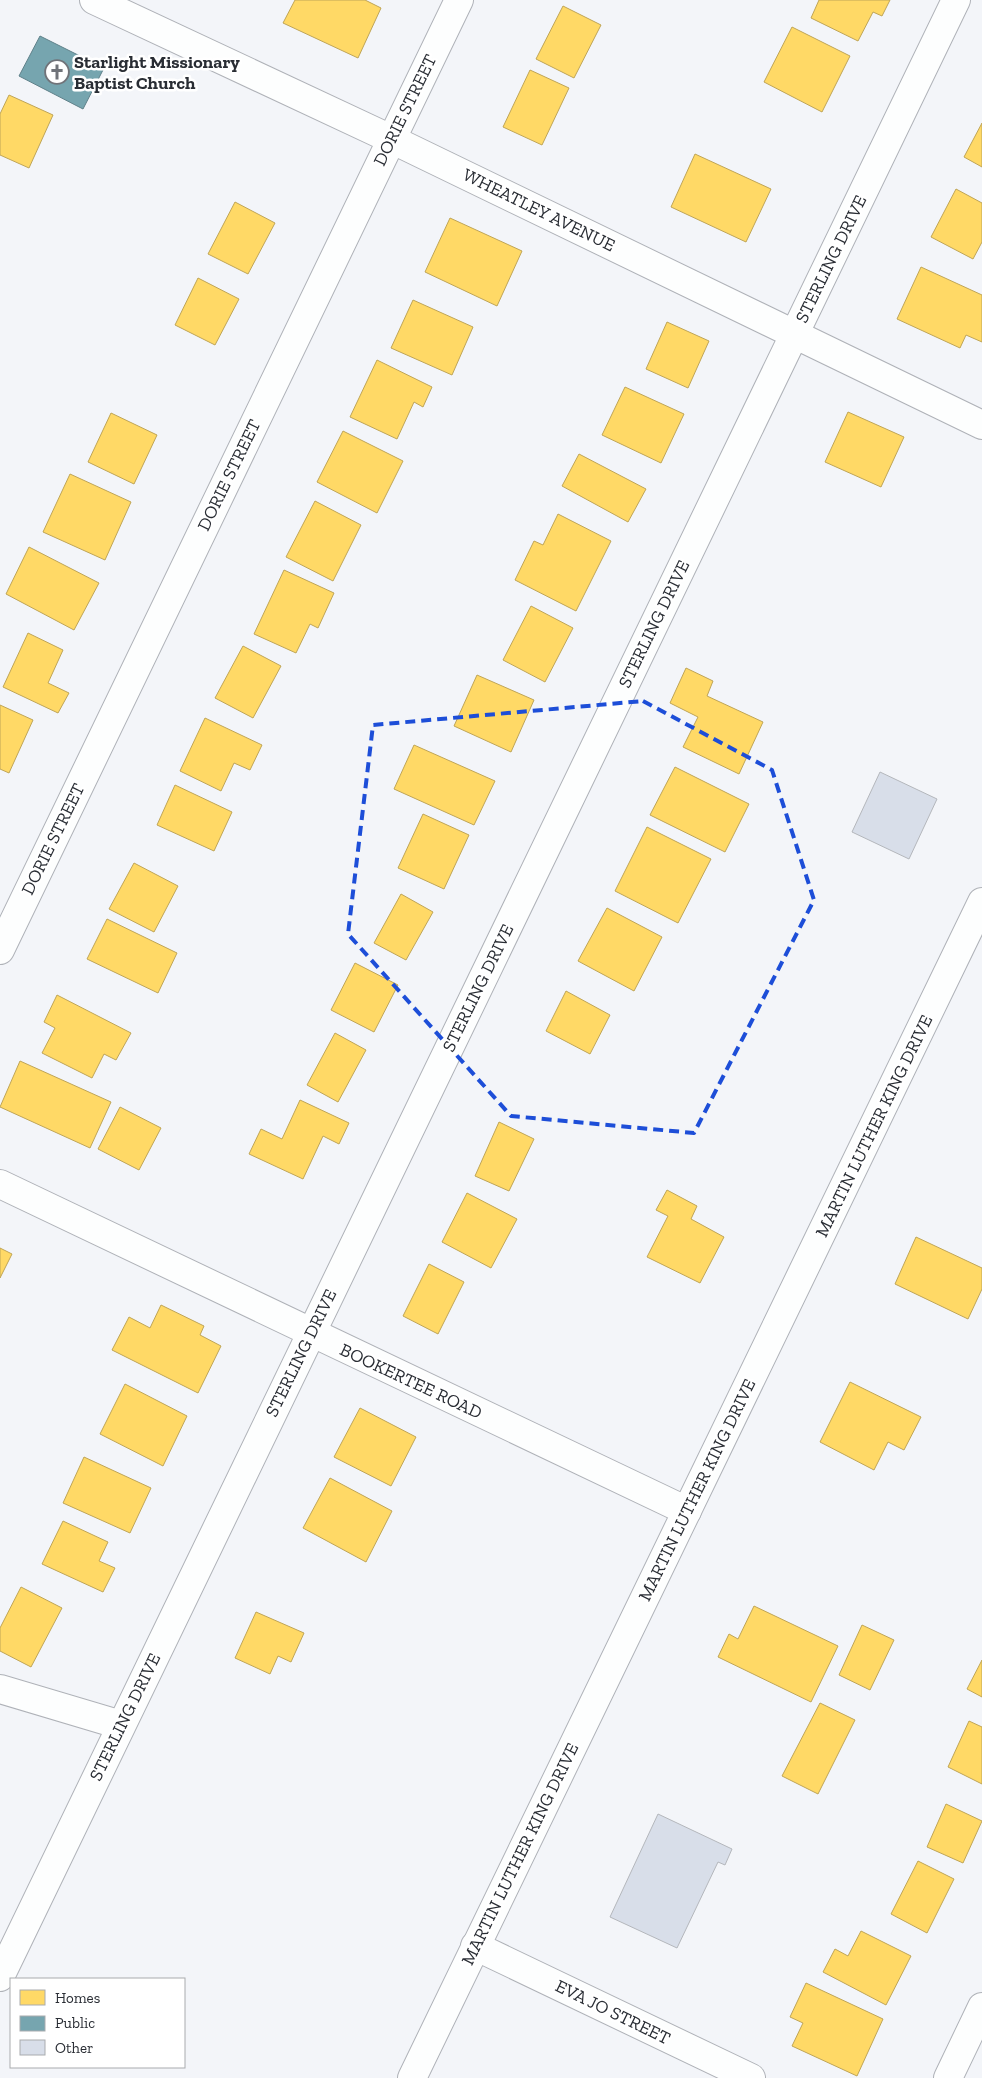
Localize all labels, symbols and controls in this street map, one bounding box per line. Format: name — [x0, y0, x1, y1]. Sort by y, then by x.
place label: Starlight Missionary Baptist Church — [74, 51, 240, 94]
street label: DORIE STREET — [369, 51, 441, 169]
church icon: Starlight Missionary Baptist Church — [44, 59, 70, 85]
street label: WHEATLEY AVENUE — [459, 164, 619, 256]
street label: STERLING DRIVE — [791, 192, 871, 326]
street label: DORIE STREET — [193, 416, 265, 534]
street label: STERLING DRIVE — [614, 557, 694, 691]
street label: DORIE STREET — [17, 780, 89, 898]
street label: STERLING DRIVE — [438, 921, 518, 1055]
street label: MARTIN LUTHER KING DRIVE — [811, 1011, 937, 1241]
street label: STERLING DRIVE — [261, 1286, 341, 1420]
street label: BOOKERTEE ROAD — [336, 1338, 486, 1424]
street label: MARTIN LUTHER KING DRIVE — [634, 1375, 760, 1605]
street label: STERLING DRIVE — [85, 1650, 165, 1784]
street label: MARTIN LUTHER KING DRIVE — [457, 1739, 583, 1969]
street label: EVA JO STREET — [552, 1975, 674, 2049]
legend — [10, 1978, 185, 2068]
text: Homes — [55, 1989, 100, 2007]
text: Public — [55, 2014, 95, 2032]
text: Other — [55, 2039, 93, 2057]

